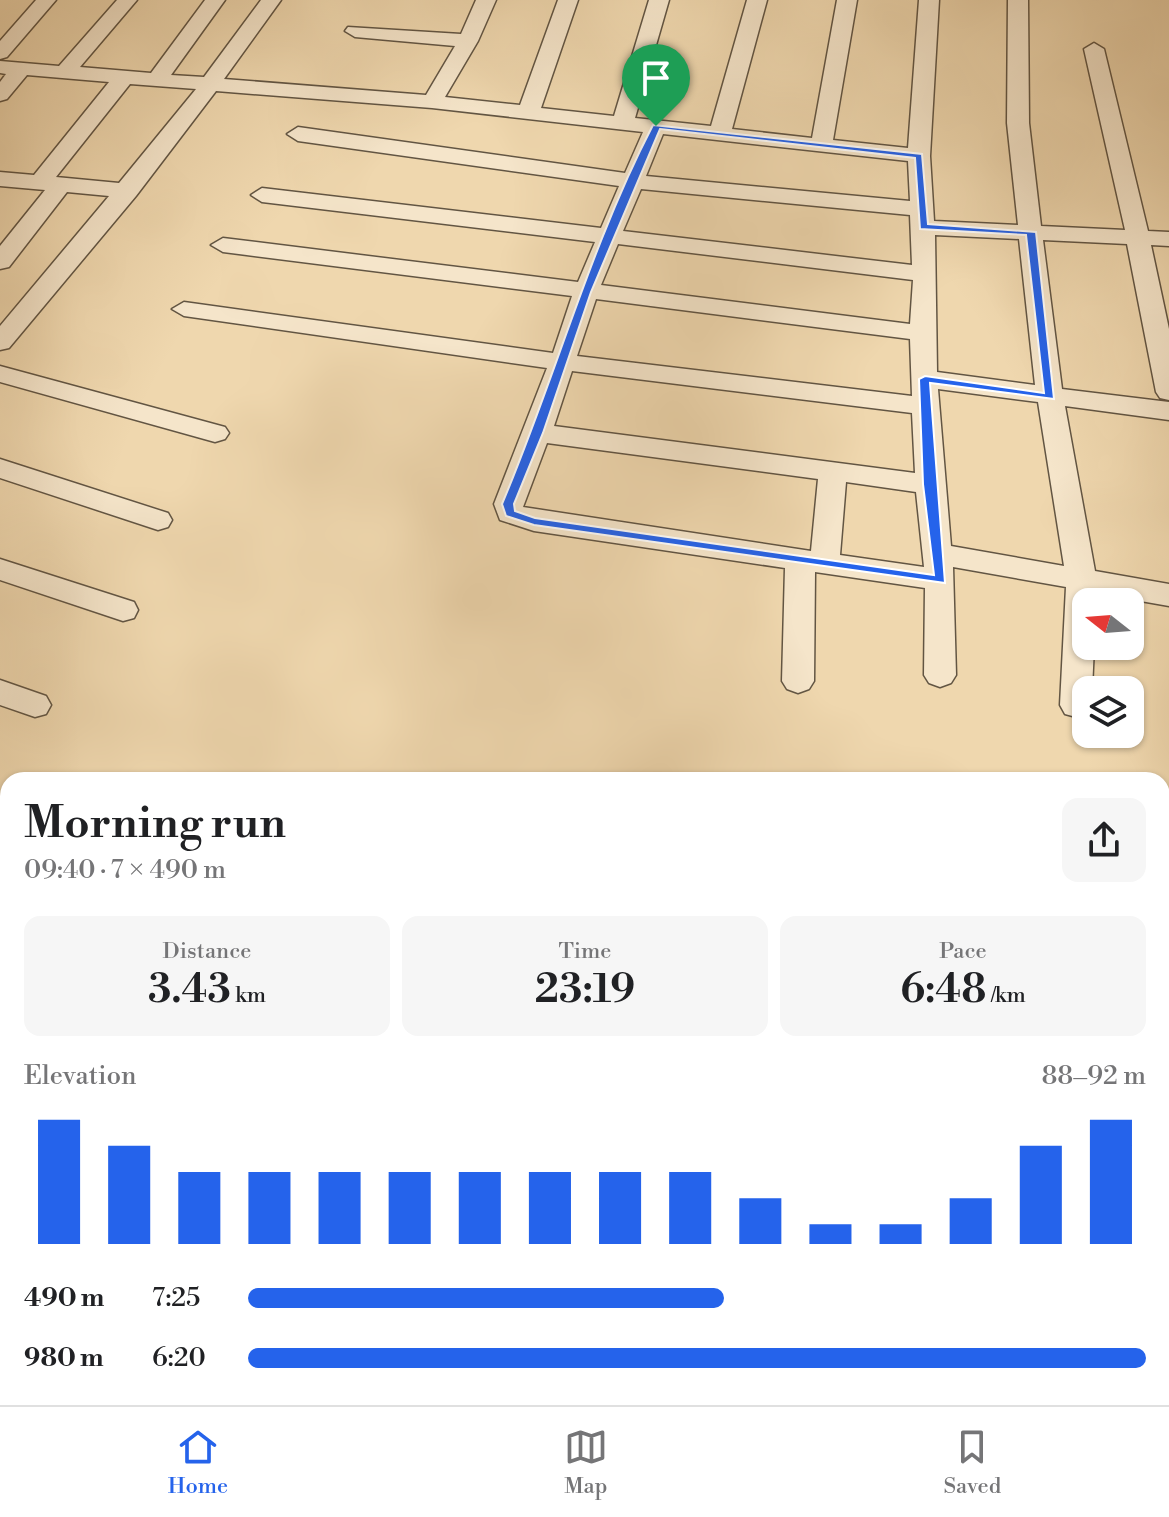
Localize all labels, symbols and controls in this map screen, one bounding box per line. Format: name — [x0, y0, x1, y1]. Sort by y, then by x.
pin — [622, 44, 690, 126]
icon: arrive — [634, 56, 678, 100]
north arrow — [1072, 588, 1144, 660]
map controls — [1072, 588, 1144, 748]
button: layers — [1072, 676, 1144, 748]
text: Morning run — [24, 796, 286, 851]
button: share — [1062, 798, 1146, 882]
text: 09:40 · 7 × 490 m — [24, 854, 226, 886]
text: Distance — [163, 938, 251, 965]
text: Time — [559, 938, 611, 965]
text: Pace — [939, 938, 987, 965]
text: 3.43 — [148, 965, 231, 1015]
text: 23:19 — [535, 965, 635, 1015]
text: 6:48 — [900, 965, 986, 1015]
text: km — [231, 982, 266, 1009]
text: /km — [986, 982, 1026, 1009]
text: Elevation — [24, 1060, 137, 1092]
text: 88–92 m — [1041, 1060, 1146, 1092]
text: 490 m — [24, 1282, 105, 1314]
text: 7:25 — [152, 1282, 200, 1314]
text: 980 m — [24, 1342, 104, 1374]
text: 6:20 — [152, 1342, 206, 1374]
tab: Home — [168, 1425, 228, 1500]
tab: Map — [564, 1425, 608, 1500]
tab: Saved — [943, 1425, 1001, 1500]

